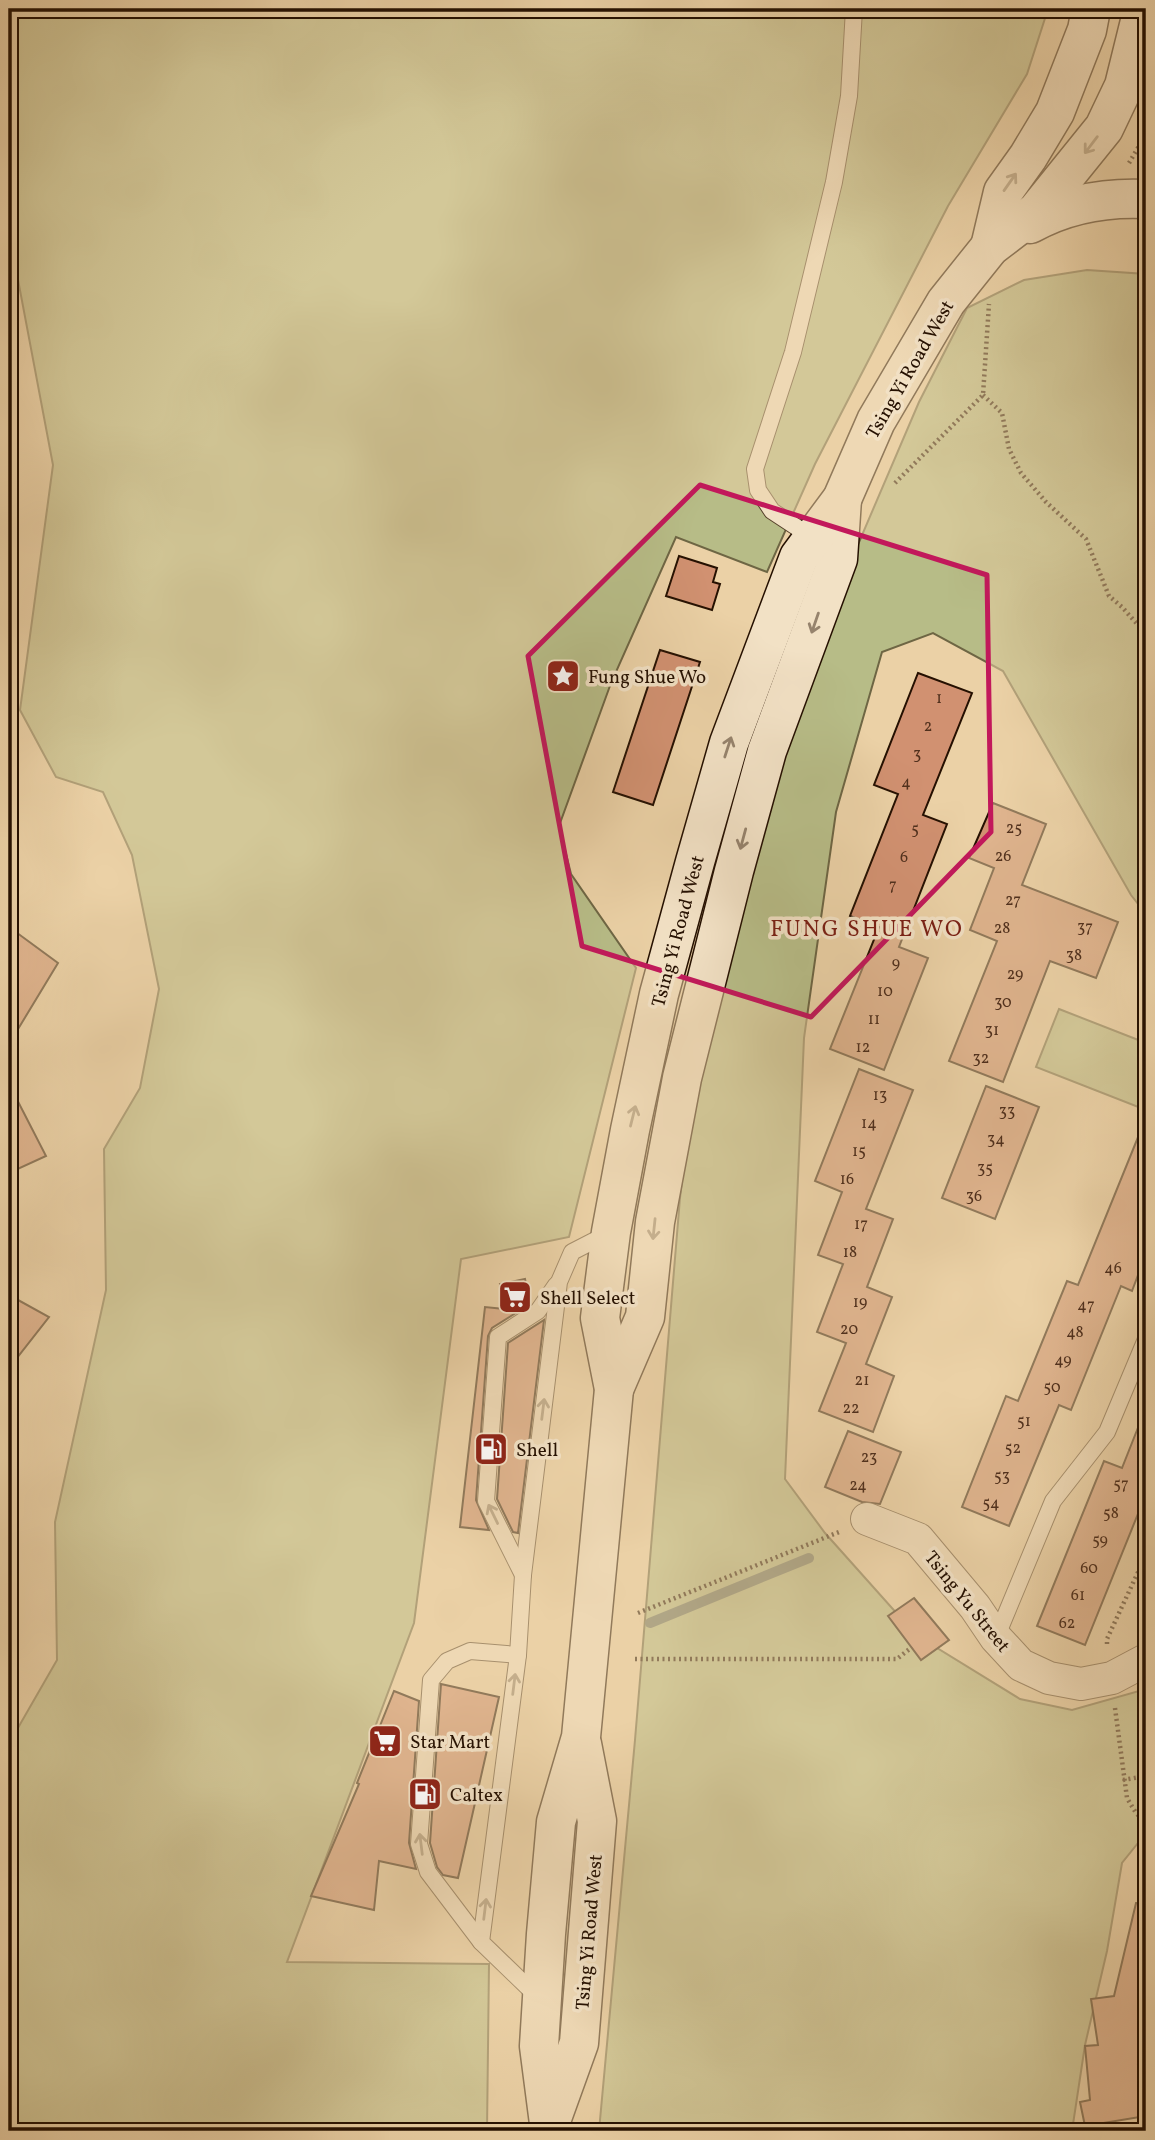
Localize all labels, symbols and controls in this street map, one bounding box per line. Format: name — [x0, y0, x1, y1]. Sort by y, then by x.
one-way arrow — [1084, 135, 1098, 154]
one-way arrow — [1003, 173, 1017, 192]
street label: Tsing Yi Road West — [860, 296, 961, 444]
one-way arrow — [808, 612, 820, 634]
place icon: Fung Shue Wo — [544, 657, 582, 695]
place label: Fung Shue Wo — [588, 665, 706, 691]
house number: 1 — [936, 688, 942, 710]
house number: 2 — [924, 716, 932, 738]
one-way arrow — [723, 736, 736, 758]
house number: 3 — [913, 744, 921, 766]
house number: 4 — [901, 772, 911, 794]
house number: 25 — [1006, 818, 1022, 840]
house number: 5 — [911, 819, 919, 841]
one-way arrow — [735, 827, 748, 849]
house number: 26 — [995, 846, 1011, 868]
house number: 6 — [900, 847, 908, 869]
street label: Tsing Yi Road West — [646, 852, 712, 1010]
house number: 7 — [889, 875, 897, 897]
house number: 27 — [1005, 890, 1021, 912]
district label: FUNG SHUE WO — [770, 914, 964, 946]
house number: 37 — [1077, 917, 1093, 939]
house number: 28 — [994, 918, 1010, 940]
house number: 38 — [1066, 945, 1082, 967]
house number: 9 — [892, 953, 900, 975]
house number: 29 — [1007, 964, 1023, 986]
house number: 10 — [877, 981, 893, 1003]
house number: 30 — [994, 992, 1012, 1014]
house number: 11 — [868, 1009, 880, 1031]
house number: 31 — [985, 1020, 999, 1042]
house number: 12 — [856, 1037, 870, 1059]
house number: 32 — [973, 1048, 989, 1070]
house number: 13 — [873, 1085, 887, 1107]
house number: 33 — [999, 1101, 1015, 1123]
one-way arrow — [627, 1105, 640, 1128]
house number: 14 — [861, 1113, 877, 1135]
house number: 34 — [987, 1129, 1005, 1151]
house number: 15 — [852, 1141, 866, 1163]
house number: 35 — [977, 1158, 993, 1180]
house number: 16 — [840, 1169, 854, 1191]
house number: 36 — [966, 1186, 982, 1208]
house number: 17 — [854, 1214, 868, 1236]
one-way arrow — [648, 1217, 661, 1240]
house number: 18 — [843, 1242, 857, 1264]
house number: 46 — [1104, 1258, 1122, 1280]
supermarket icon: Shell Select — [496, 1278, 534, 1316]
place label: Shell Select — [540, 1286, 636, 1312]
house number: 19 — [853, 1292, 867, 1314]
house number: 47 — [1077, 1295, 1095, 1317]
house number: 20 — [840, 1319, 858, 1341]
house number: 48 — [1066, 1322, 1084, 1344]
house number: 49 — [1054, 1350, 1072, 1372]
house number: 21 — [855, 1370, 869, 1392]
house number: 50 — [1044, 1377, 1061, 1399]
one-way arrow — [537, 1398, 550, 1421]
house number: 22 — [842, 1398, 860, 1420]
house number: 51 — [1017, 1411, 1031, 1433]
fuel station icon: Shell — [472, 1430, 510, 1468]
place label: Shell — [516, 1438, 558, 1464]
house number: 52 — [1005, 1438, 1021, 1460]
house number: 23 — [861, 1447, 877, 1469]
house number: 53 — [994, 1466, 1010, 1488]
house number: 57 — [1113, 1474, 1129, 1496]
house number: 24 — [849, 1475, 867, 1497]
house number: 54 — [982, 1493, 1000, 1515]
house number: 58 — [1103, 1503, 1119, 1525]
one-way arrow — [485, 1504, 499, 1525]
house number: 59 — [1092, 1530, 1108, 1552]
street label: Tsing Yu Street — [917, 1546, 1016, 1659]
house number: 60 — [1080, 1558, 1098, 1580]
house number: 61 — [1071, 1585, 1085, 1607]
house number: 62 — [1059, 1613, 1075, 1635]
one-way arrow — [507, 1673, 520, 1695]
supermarket icon: Star Mart — [366, 1722, 404, 1760]
place label: Star Mart — [410, 1730, 490, 1756]
fuel station icon: Caltex — [406, 1775, 444, 1813]
place label: Caltex — [450, 1783, 503, 1809]
one-way arrow — [415, 1833, 428, 1856]
street label: Tsing Yi Road West — [570, 1853, 610, 2011]
one-way arrow — [479, 1898, 492, 1921]

